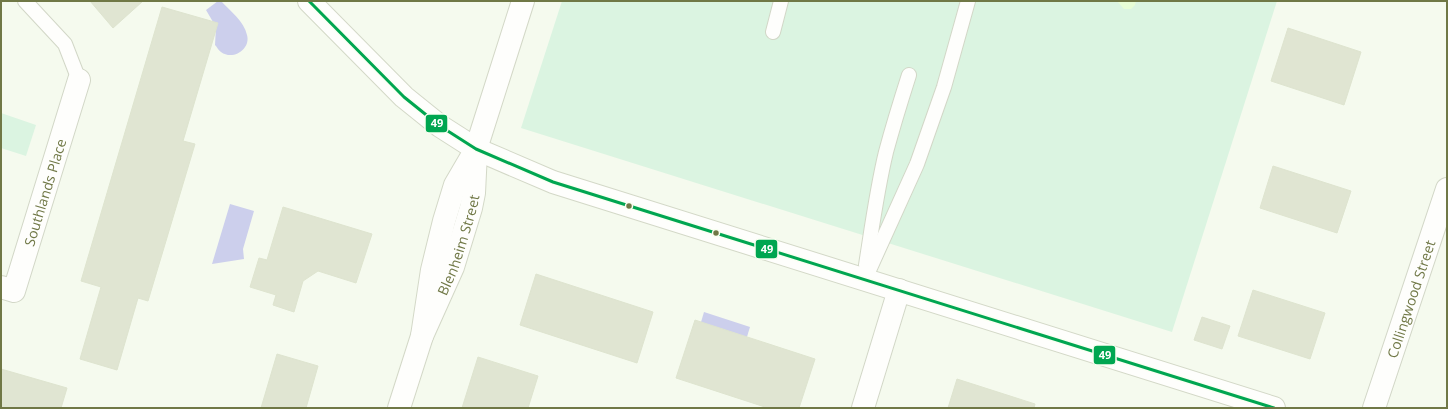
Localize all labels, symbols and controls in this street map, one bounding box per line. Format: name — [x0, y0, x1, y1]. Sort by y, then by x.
line badge: 49 — [425, 114, 448, 133]
text: 49 — [431, 115, 443, 130]
street label: Southlands Place — [19, 136, 70, 248]
street label: Blenheim Street — [432, 193, 483, 298]
unlabelled marker — [624, 201, 634, 211]
unlabelled marker — [711, 228, 721, 238]
street label: Collingwood Street — [1382, 237, 1439, 360]
line badge: 49 — [755, 239, 778, 259]
text: 49 — [761, 241, 773, 256]
line badge: 49 — [1093, 345, 1116, 365]
text: 49 — [1099, 347, 1111, 362]

